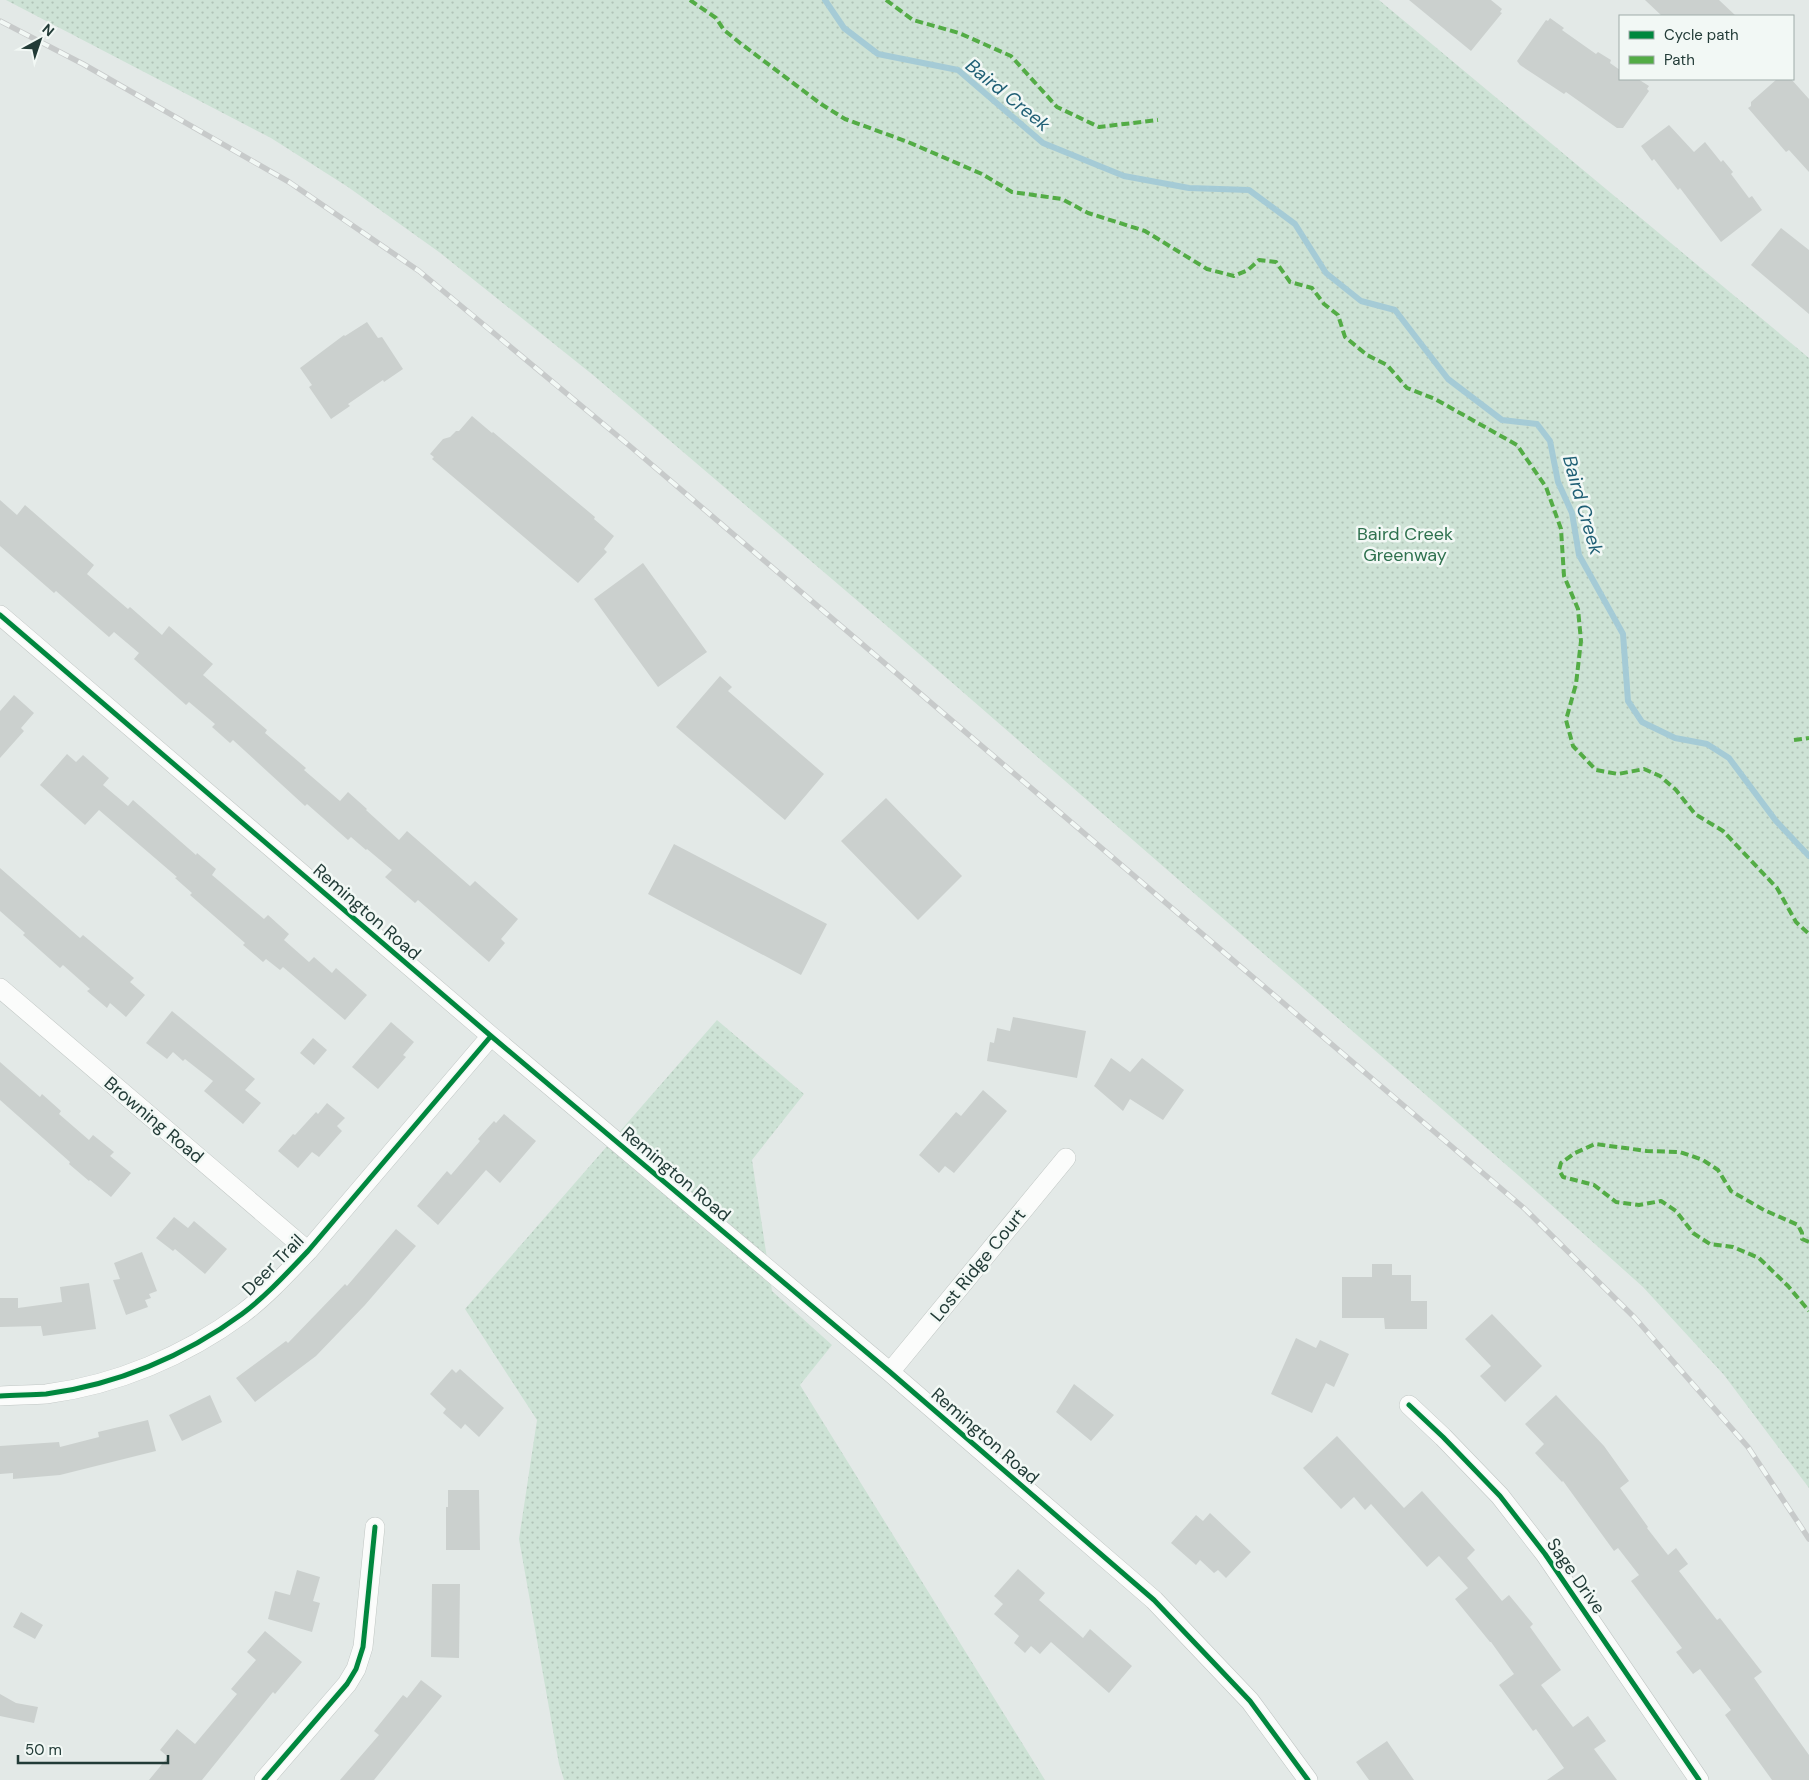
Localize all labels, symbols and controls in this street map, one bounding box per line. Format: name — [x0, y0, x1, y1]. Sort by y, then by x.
north arrow — [15, 15, 65, 65]
legend — [1619, 15, 1794, 80]
text: N — [39, 20, 58, 40]
text: Cycle path — [1664, 25, 1739, 45]
text: Path — [1664, 50, 1695, 70]
water label: Baird Creek — [960, 53, 1056, 137]
water label: Baird Creek — [1557, 452, 1609, 558]
park label: Baird Creek Greenway — [1357, 522, 1453, 567]
street label: Remington Road — [308, 858, 426, 966]
street label: Browning Road — [99, 1071, 209, 1169]
street label: Remington Road — [616, 1121, 736, 1227]
street label: Lost Ridge Court — [925, 1203, 1031, 1327]
street label: Deer Trail — [237, 1229, 309, 1301]
street label: Remington Road — [926, 1382, 1044, 1490]
street label: Sage Drive — [1541, 1533, 1611, 1619]
scale bar — [18, 1732, 168, 1764]
text: 50 m — [25, 1740, 62, 1760]

